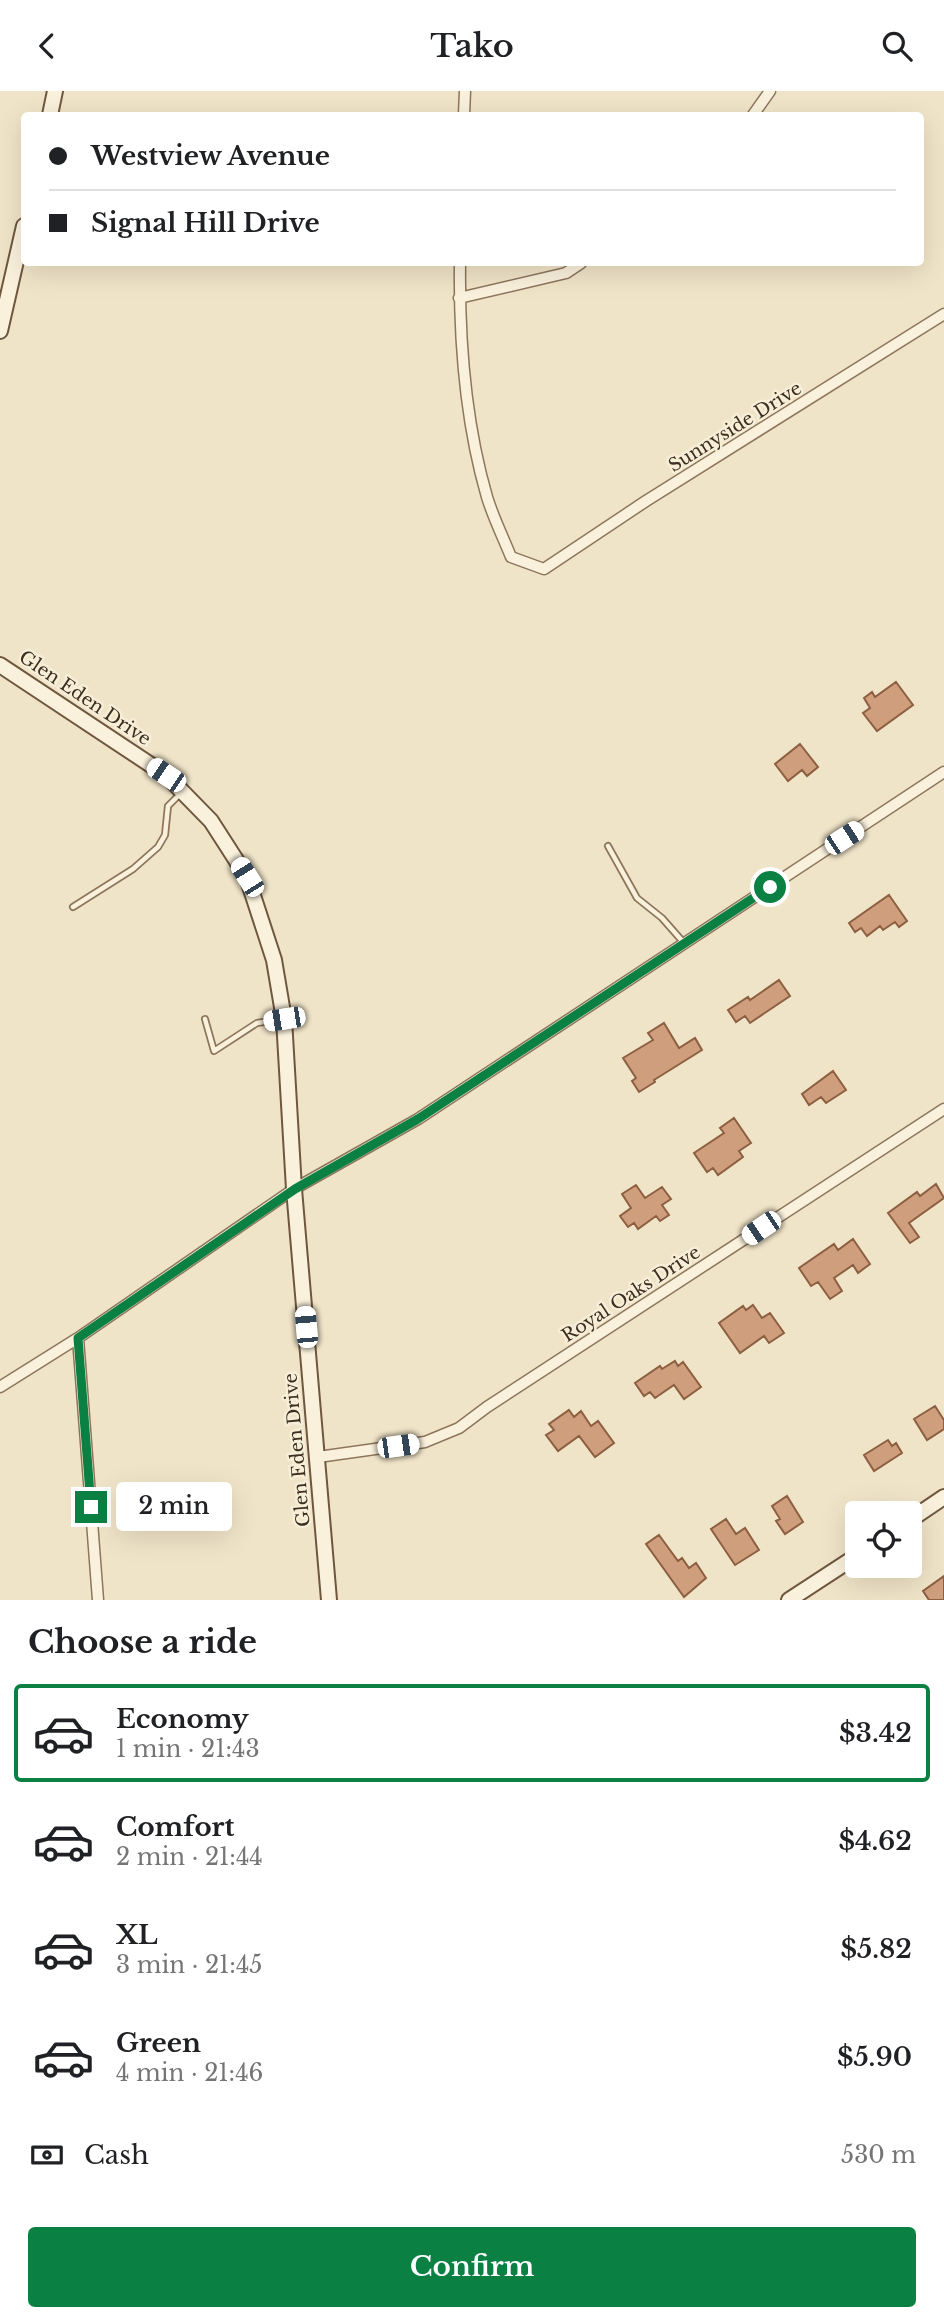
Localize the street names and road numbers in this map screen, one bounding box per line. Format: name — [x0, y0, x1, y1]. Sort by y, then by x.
street label: Sunnyside Drive — [664, 377, 806, 477]
street label: Glen Eden Drive — [15, 646, 155, 750]
street label: Royal Oaks Drive — [558, 1241, 704, 1347]
street label: Glen Eden Drive — [279, 1372, 315, 1528]

